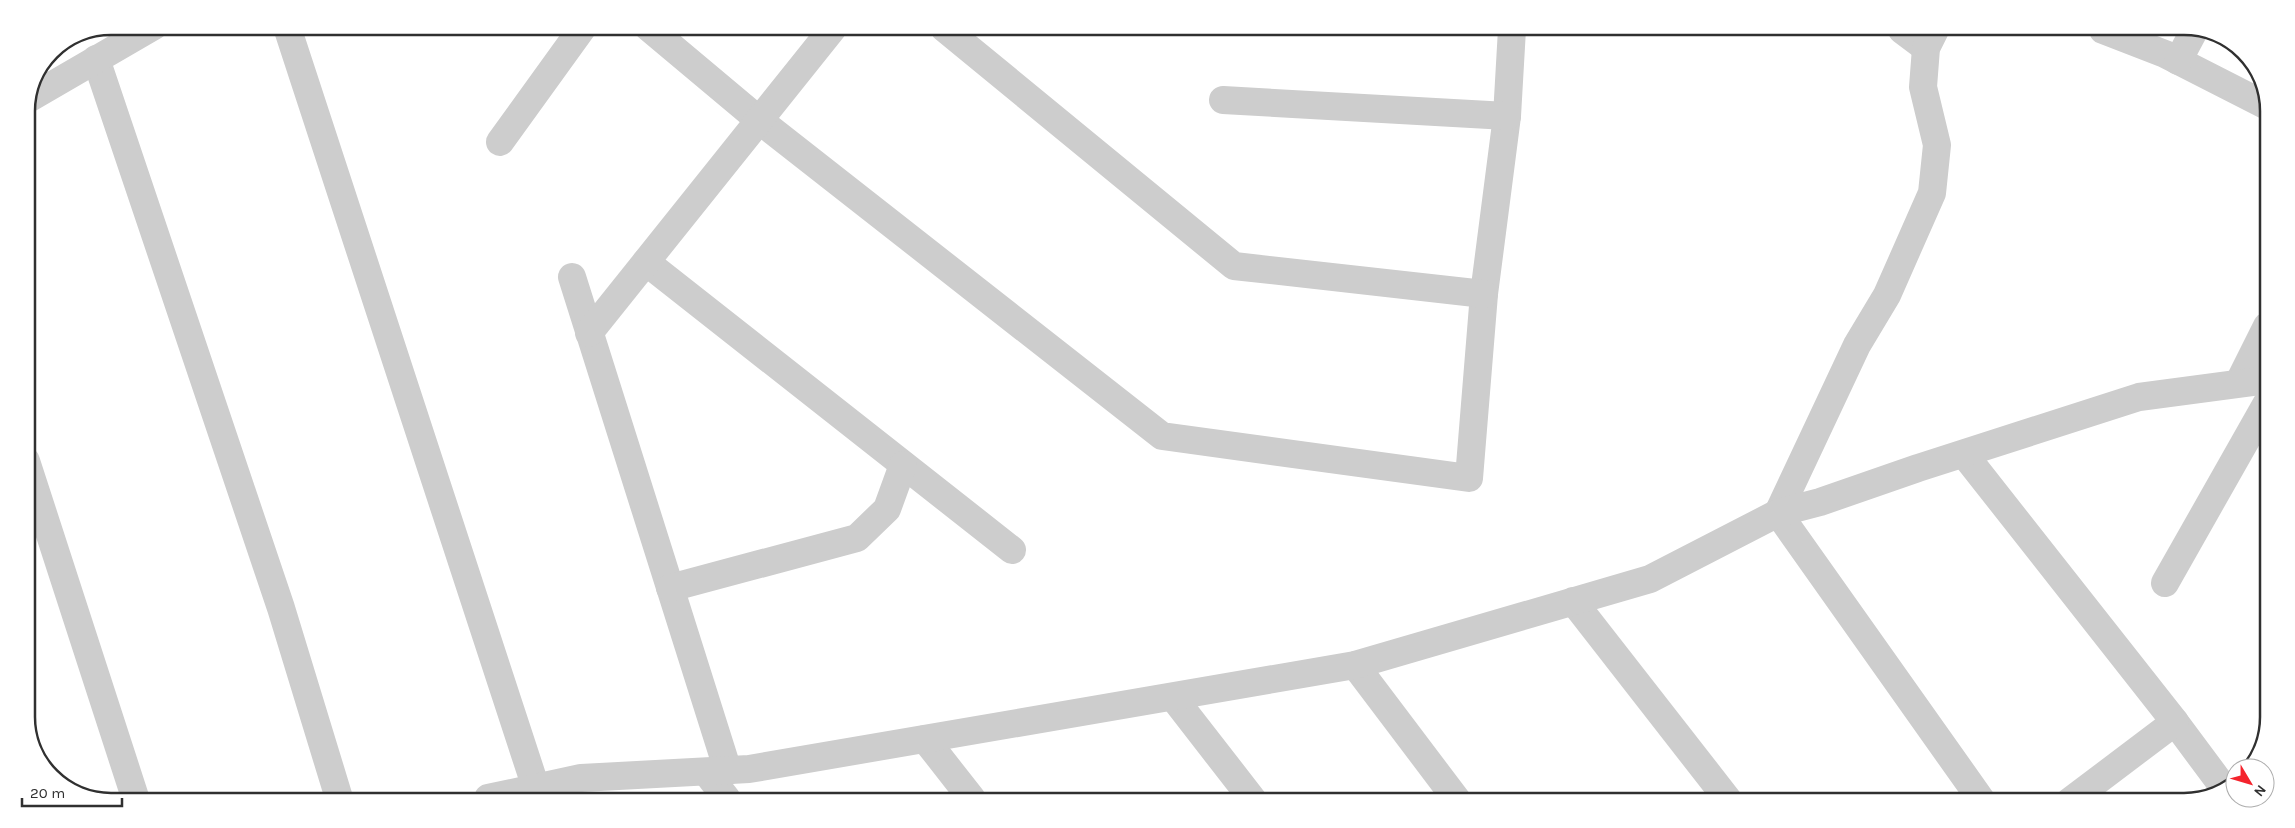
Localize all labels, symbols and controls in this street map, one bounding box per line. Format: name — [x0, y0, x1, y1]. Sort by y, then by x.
north arrow — [2225, 758, 2275, 808]
scale bar — [22, 776, 122, 808]
text: N — [2250, 782, 2270, 800]
text: 20 m — [30, 784, 65, 802]

